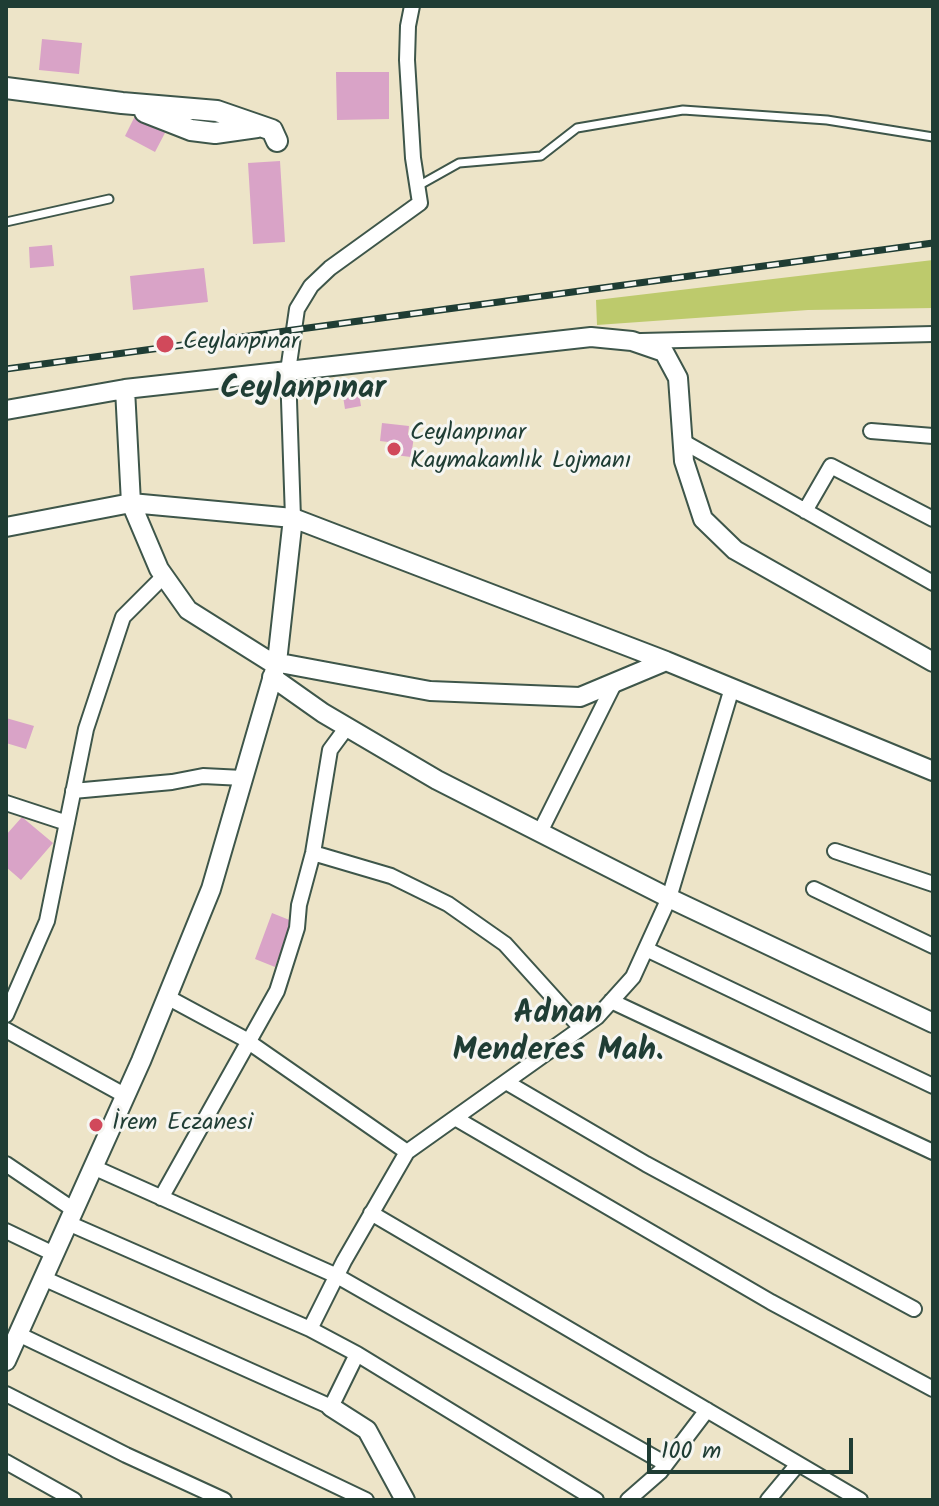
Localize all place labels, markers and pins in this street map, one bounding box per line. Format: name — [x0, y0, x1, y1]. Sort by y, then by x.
place label: Ceylanpınar — [183, 330, 299, 358]
marker: Ceylanpınar — [154, 333, 176, 355]
place label: Ceylanpınar Kaymakamlık Lojmanı — [410, 421, 631, 477]
marker: Ceylanpınar Kaymakamlık Lojmanı — [385, 440, 403, 458]
place label: İrem Eczanesi — [112, 1111, 253, 1139]
marker: İrem Eczanesi — [87, 1116, 105, 1134]

